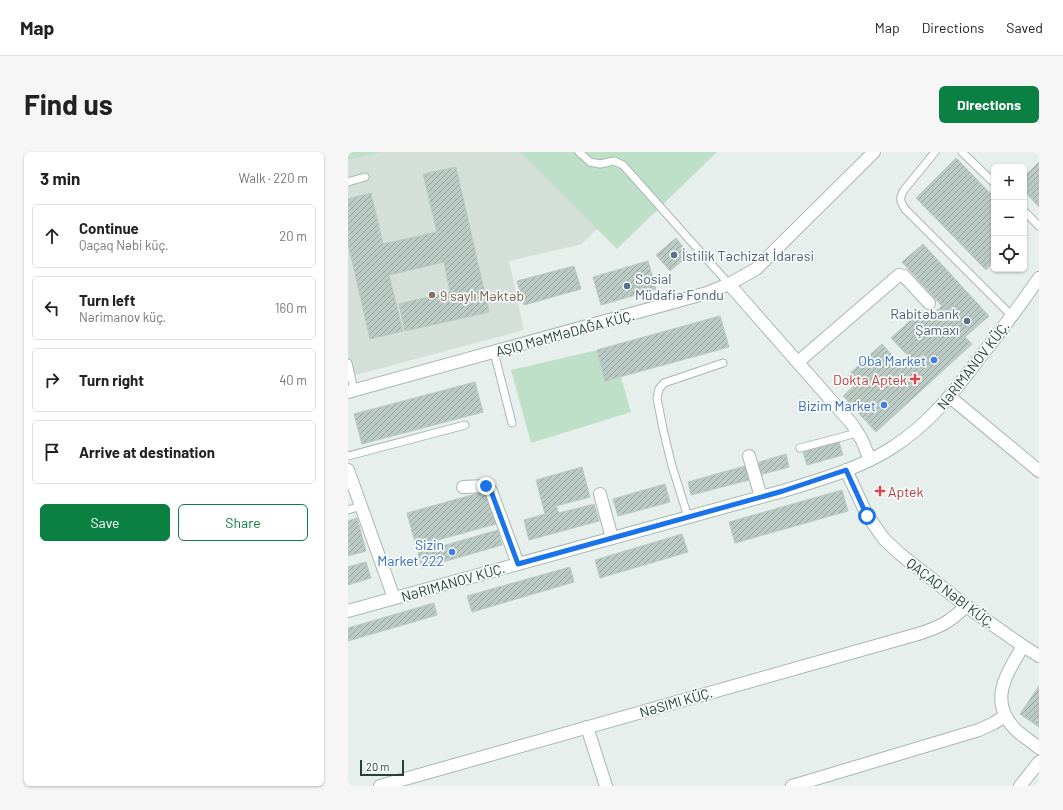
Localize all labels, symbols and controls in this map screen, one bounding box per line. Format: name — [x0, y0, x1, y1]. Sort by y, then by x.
text: Map — [20, 16, 54, 39]
text: Map — [875, 19, 900, 36]
text: Directions — [922, 19, 984, 36]
text: Saved — [1006, 19, 1043, 36]
button: Directions — [939, 86, 1039, 123]
text: Find us — [24, 87, 113, 121]
map controls — [991, 164, 1027, 272]
button: + — [991, 164, 1027, 200]
text: 3 min — [40, 168, 80, 188]
text: Walk · 220 m — [238, 170, 308, 186]
button: − — [991, 200, 1027, 236]
text: Continue — [79, 219, 139, 237]
icon: ahead — [41, 225, 63, 247]
text: 20 m — [279, 228, 307, 244]
button: locate — [991, 236, 1027, 272]
text: Qaçaq Nəbi küç. — [79, 237, 169, 253]
place label: İstilik Təchizat İdarəsi — [682, 247, 814, 264]
marker: İstilik Təchizat İdarəsi — [669, 250, 679, 260]
place label: Sosial Müdafiə Fondu — [635, 270, 724, 303]
marker: Sosial Müdafiə Fondu — [622, 281, 632, 291]
place label: 9 saylı Məktəb — [440, 287, 524, 304]
marker: 9 saylı Məktəb — [427, 290, 437, 300]
text: Turn left — [79, 291, 135, 309]
icon: left — [41, 297, 63, 319]
text: 160 m — [275, 300, 307, 316]
place label: Rabitəbank Şamaxı — [890, 305, 959, 338]
street label: AŞIQ MƏMMƏDAĞA KÜÇ. — [494, 306, 636, 360]
text: Nərimanov küç. — [79, 309, 166, 325]
marker: Rabitəbank Şamaxı — [962, 316, 972, 326]
street label: NƏRIMANOV KÜÇ. — [933, 318, 1013, 412]
place label: Oba Market — [858, 352, 926, 369]
marker: Oba Market — [929, 355, 939, 365]
icon: right — [41, 369, 63, 391]
text: Turn right — [79, 371, 144, 389]
place label: Dokta Aptek — [833, 371, 907, 388]
text: 40 m — [279, 372, 307, 388]
marker: Dokta Aptek — [910, 374, 920, 384]
place label: Bizim Market — [798, 397, 876, 414]
marker: Bizim Market — [879, 400, 889, 410]
icon: arrive — [41, 441, 63, 463]
text: Arrive at destination — [79, 443, 215, 461]
route end — [477, 477, 495, 495]
place label: Aptek — [888, 483, 924, 500]
marker: Aptek — [875, 486, 885, 496]
button: Save — [40, 504, 170, 541]
button: Share — [178, 504, 308, 541]
route start — [858, 507, 876, 525]
place label: Sizin Market 222 — [377, 536, 444, 569]
marker: Sizin Market 222 — [447, 547, 457, 557]
street label: QAÇAQ NƏBI KÜÇ. — [903, 554, 999, 632]
street label: NƏRIMANOV KÜÇ. — [399, 559, 507, 605]
street label: NƏSIMI KÜÇ. — [637, 683, 715, 721]
scale bar — [360, 758, 404, 777]
text: 20 m — [366, 760, 389, 773]

